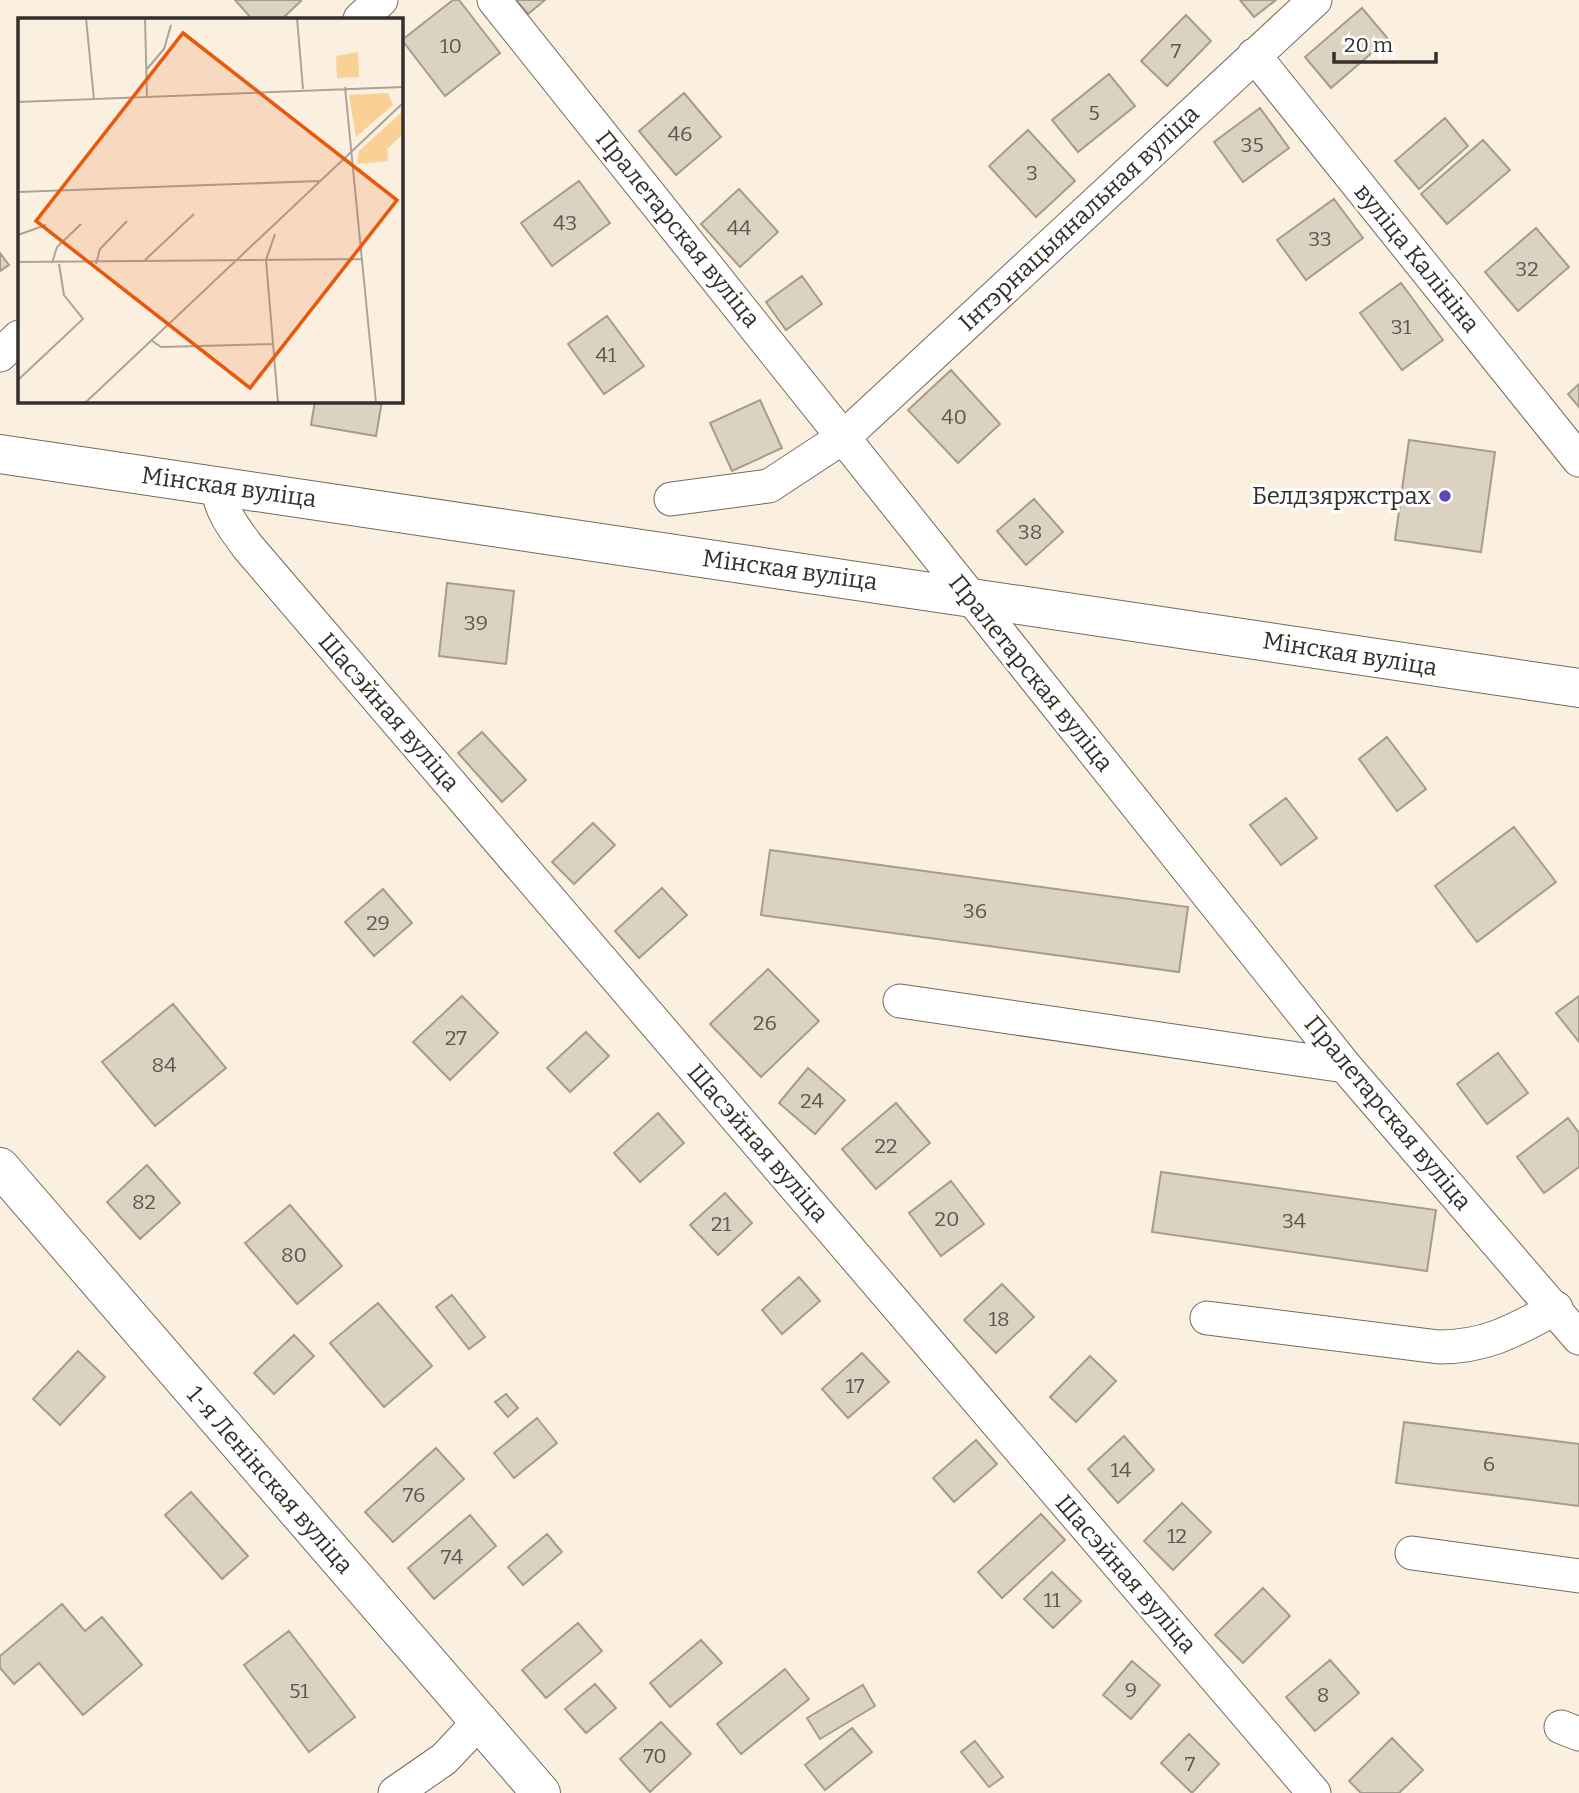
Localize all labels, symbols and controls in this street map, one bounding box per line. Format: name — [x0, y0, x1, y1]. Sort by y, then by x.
inset map — [18, 18, 402, 402]
scale bar — [1334, 21, 1436, 65]
text: 20 m — [1344, 32, 1393, 58]
house number: 10 — [440, 33, 462, 59]
house number: 7 — [1171, 38, 1182, 64]
street label: Інтэрнацыянальная вуліца — [953, 99, 1205, 337]
house number: 5 — [1088, 100, 1100, 126]
house number: 46 — [668, 121, 692, 147]
street label: Пралетарская вуліца — [590, 125, 766, 333]
house number: 35 — [1240, 132, 1264, 158]
house number: 3 — [1026, 160, 1038, 186]
street label: вуліца Калініна — [1349, 178, 1485, 338]
house number: 43 — [553, 210, 577, 236]
house number: 44 — [727, 215, 751, 241]
house number: 33 — [1308, 226, 1332, 252]
house number: 32 — [1515, 256, 1539, 282]
house number: 31 — [1391, 314, 1412, 340]
house number: 41 — [596, 342, 617, 368]
house number: 40 — [941, 404, 967, 430]
street label: Мінская вуліца — [140, 461, 318, 513]
place label: Белдзяржстрах — [1252, 482, 1431, 510]
marker: Белдзяржстрах — [1437, 488, 1453, 504]
house number: 38 — [1018, 519, 1042, 545]
street label: Мінская вуліца — [701, 544, 879, 596]
street label: Пралетарская вуліца — [943, 569, 1119, 777]
house number: 39 — [464, 610, 488, 636]
street label: Мінская вуліца — [1261, 626, 1439, 682]
street label: Шасэйная вуліца — [313, 627, 465, 797]
house number: 36 — [963, 898, 987, 924]
house number: 29 — [366, 910, 390, 936]
house number: 26 — [753, 1010, 777, 1036]
street label: Пралетарская вуліца — [1299, 1010, 1477, 1216]
house number: 27 — [445, 1025, 467, 1051]
house number: 84 — [152, 1052, 176, 1078]
street label: Шасэйная вуліца — [682, 1058, 834, 1228]
house number: 24 — [800, 1088, 824, 1114]
house number: 22 — [875, 1133, 897, 1159]
house number: 82 — [132, 1189, 156, 1215]
house number: 20 — [935, 1206, 959, 1232]
house number: 34 — [1282, 1208, 1306, 1234]
house number: 21 — [711, 1211, 731, 1237]
house number: 80 — [281, 1242, 307, 1268]
house number: 18 — [988, 1306, 1010, 1332]
house number: 17 — [846, 1373, 865, 1399]
street label: 1-я Ленінская вуліца — [181, 1381, 359, 1579]
house number: 6 — [1483, 1451, 1495, 1477]
house number: 14 — [1111, 1457, 1131, 1483]
house number: 76 — [403, 1482, 425, 1508]
street label: Шасэйная вуліца — [1050, 1489, 1202, 1659]
house number: 12 — [1167, 1523, 1187, 1549]
house number: 74 — [441, 1544, 463, 1570]
house number: 11 — [1043, 1587, 1061, 1613]
house number: 9 — [1125, 1677, 1137, 1703]
house number: 51 — [289, 1678, 309, 1704]
house number: 8 — [1317, 1682, 1329, 1708]
house number: 70 — [643, 1743, 667, 1769]
house number: 7 — [1185, 1751, 1196, 1777]

